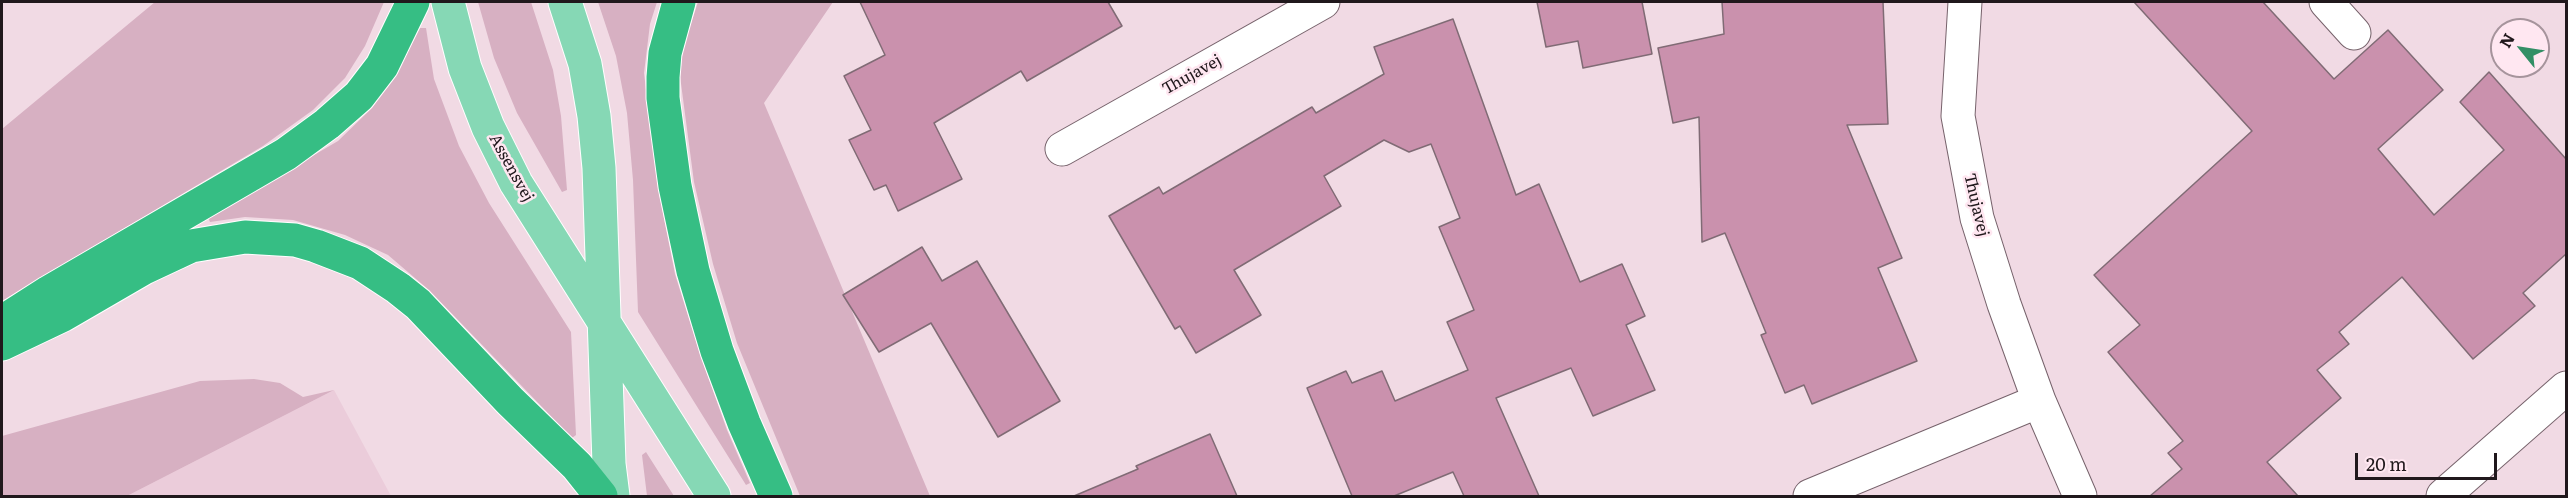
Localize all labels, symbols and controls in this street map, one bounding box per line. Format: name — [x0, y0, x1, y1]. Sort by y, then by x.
north arrow — [2490, 18, 2550, 78]
text: N — [2492, 28, 2520, 52]
street label: Thujavej — [1159, 51, 1225, 99]
street label: Assensvej — [485, 131, 537, 205]
street label: Thujavej — [1959, 171, 1993, 239]
scale bar — [2358, 441, 2500, 479]
text: 20 m — [2366, 450, 2407, 477]

